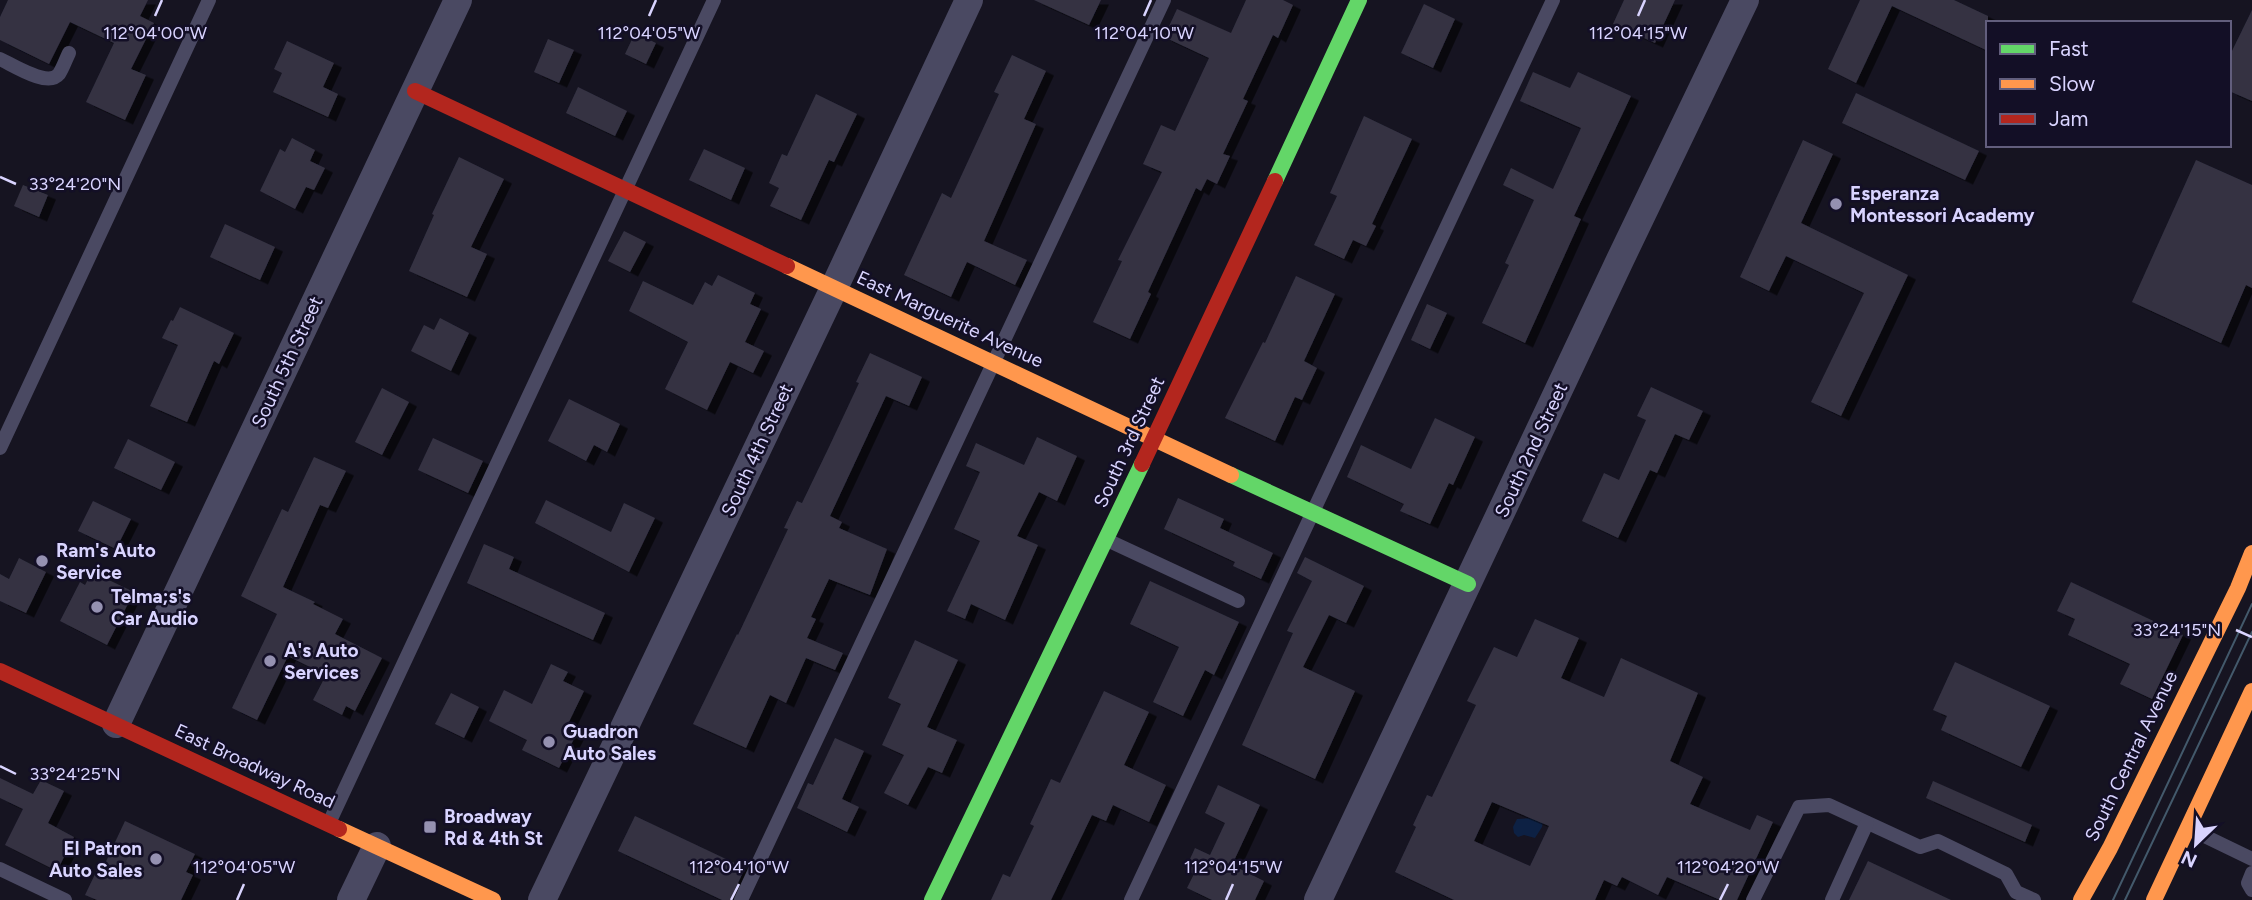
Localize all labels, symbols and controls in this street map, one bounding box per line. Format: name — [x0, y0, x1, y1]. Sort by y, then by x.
legend — [1986, 21, 2231, 147]
text: 112°04'00"W — [103, 22, 208, 44]
text: 112°04'05"W — [598, 22, 701, 44]
text: 112°04'10"W — [1094, 22, 1195, 44]
text: 112°04'15"W — [1589, 22, 1688, 44]
text: Fast — [2049, 36, 2089, 61]
text: Slow — [2049, 71, 2095, 96]
text: Jam — [2049, 106, 2088, 131]
text: 33°24'20"N — [29, 173, 121, 195]
place label: Esperanza Montessori Academy — [1850, 182, 2035, 227]
marker: Esperanza Montessori Academy — [1828, 196, 1844, 212]
street label: East Marguerite Avenue — [853, 266, 1047, 372]
street label: South 5th Street — [246, 293, 328, 431]
street label: South 3rd Street — [1089, 373, 1169, 511]
street label: South 2nd Street — [1490, 379, 1572, 521]
street label: South 4th Street — [716, 380, 798, 520]
place label: Ram's Auto Service — [56, 539, 156, 584]
marker: Ram's Auto Service — [34, 553, 50, 569]
place label: Telma;s's Car Audio — [111, 585, 198, 630]
marker: Telma;s's Car Audio — [89, 599, 105, 615]
text: 33°24'15"N — [2133, 619, 2221, 641]
place label: A's Auto Services — [284, 639, 359, 684]
marker: A's Auto Services — [262, 653, 278, 669]
street label: South Central Avenue — [2080, 667, 2182, 845]
street label: East Broadway Road — [171, 719, 339, 813]
place label: Guadron Auto Sales — [563, 720, 656, 765]
marker: Guadron Auto Sales — [541, 734, 557, 750]
text: 33°24'25"N — [29, 763, 121, 785]
place label: Broadway Rd & 4th St — [444, 805, 543, 850]
north arrow — [2161, 809, 2231, 879]
marker: Broadway Rd & 4th St — [422, 819, 438, 835]
place label: El Patron Auto Sales — [49, 837, 142, 882]
text: N — [2178, 845, 2201, 872]
marker: El Patron Auto Sales — [148, 851, 164, 867]
text: 112°04'05"W — [193, 856, 296, 878]
text: 112°04'10"W — [689, 856, 790, 878]
text: 112°04'15"W — [1184, 856, 1283, 878]
text: 112°04'20"W — [1677, 856, 1780, 878]

